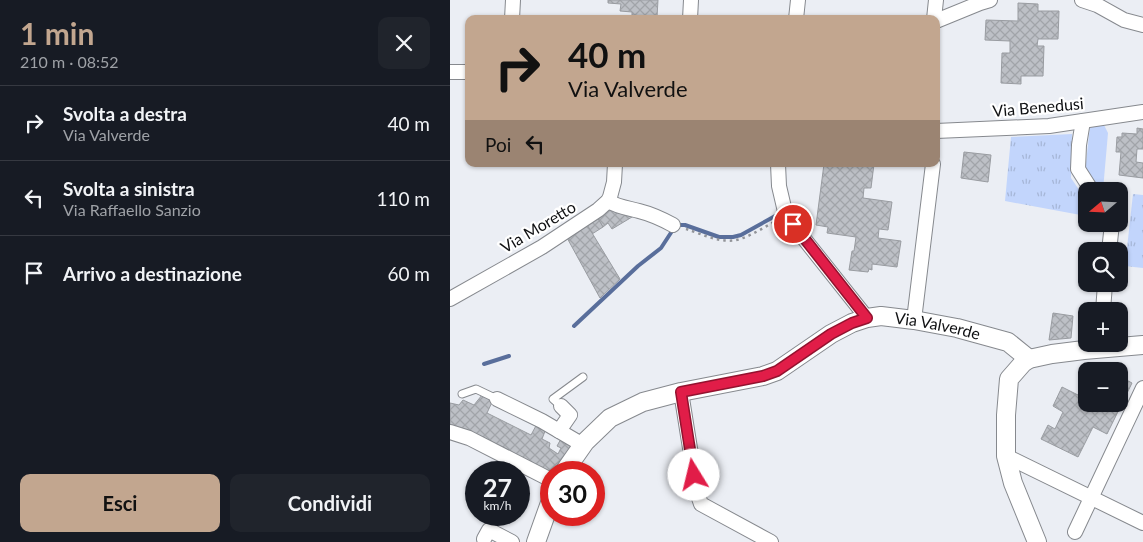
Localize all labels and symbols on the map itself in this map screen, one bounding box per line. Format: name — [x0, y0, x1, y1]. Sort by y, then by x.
street label: Via Benedusi — [992, 93, 1084, 120]
north arrow — [1078, 182, 1128, 232]
street label: Via Moretto — [497, 197, 579, 256]
pin — [772, 203, 814, 245]
street label: Via Valverde — [894, 308, 983, 343]
position arrow — [667, 448, 719, 500]
speed limit sign: 30 — [540, 461, 605, 526]

